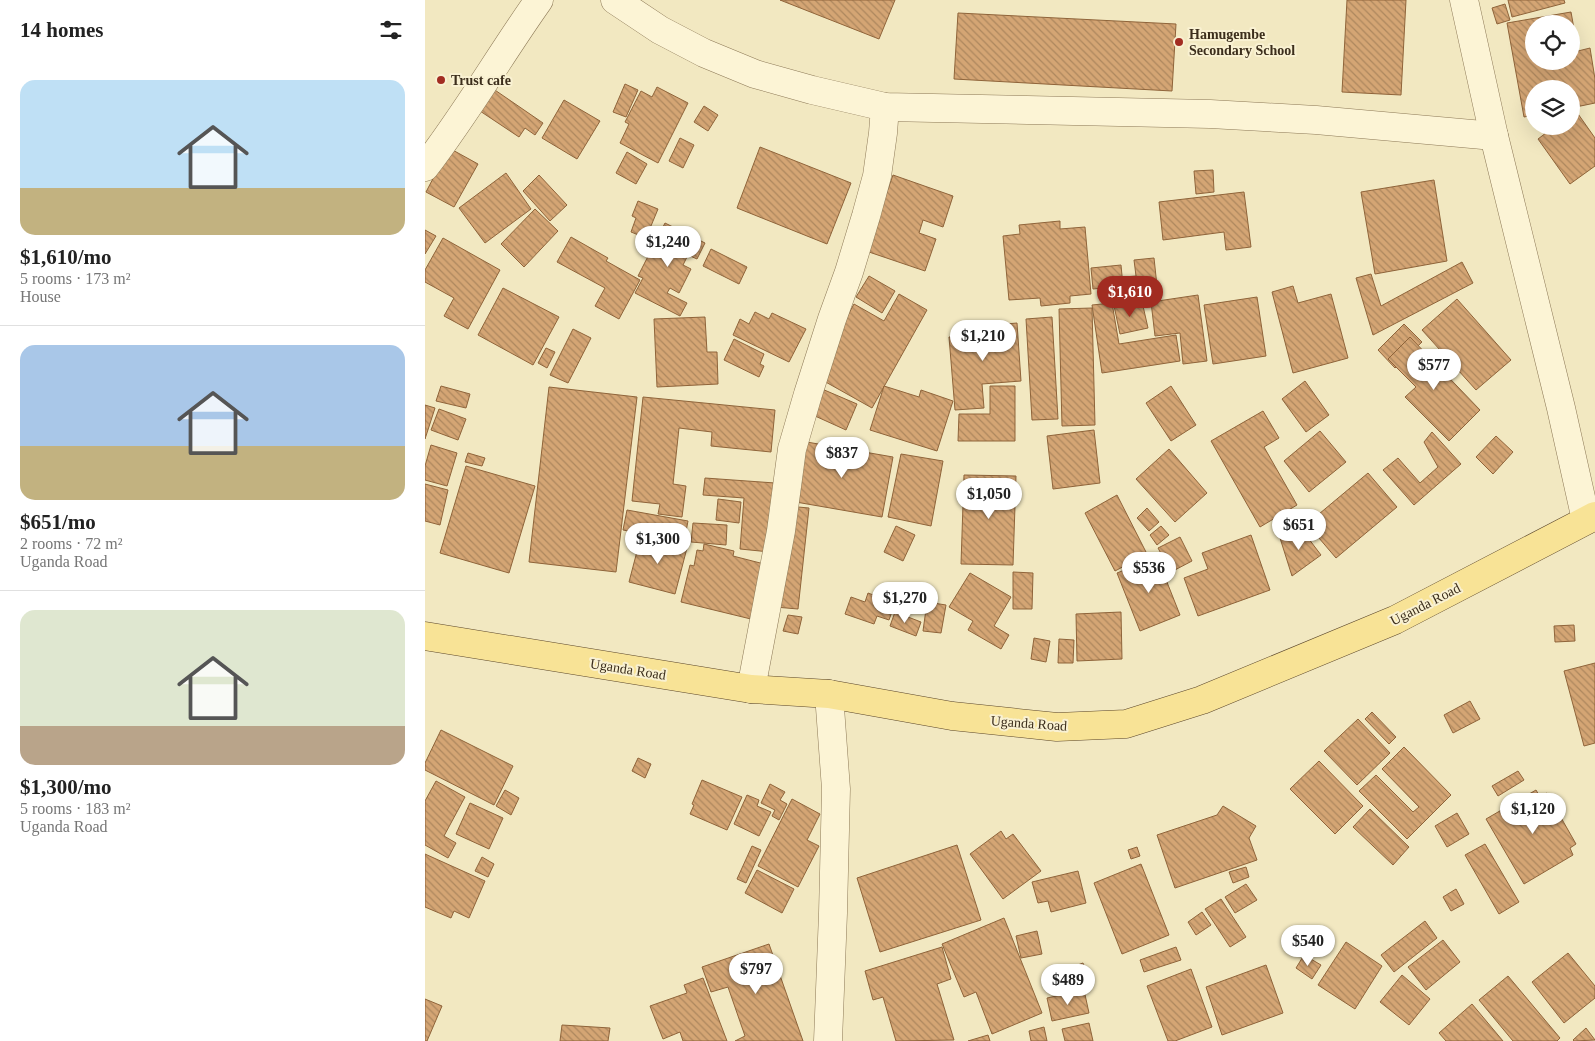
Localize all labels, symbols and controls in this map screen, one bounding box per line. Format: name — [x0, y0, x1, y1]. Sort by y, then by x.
map controls — [1525, 15, 1580, 135]
button: locate — [1525, 15, 1580, 70]
icon: filters — [377, 16, 405, 44]
text: 14 homes — [20, 18, 103, 42]
place label: Hamugembe Secondary School — [1189, 27, 1295, 58]
marker: Hamugembe Secondary School — [1173, 36, 1185, 48]
place label: Trust cafe — [451, 73, 511, 88]
marker: Trust cafe — [435, 74, 447, 86]
button: layers — [1525, 80, 1580, 135]
icon: home — [168, 112, 258, 202]
pin: $1,240 — [627, 226, 709, 268]
text: $1,240 — [646, 233, 690, 250]
text: $1,610/mo — [20, 245, 112, 269]
text: 5 rooms · 173 m² — [20, 270, 131, 287]
pin: $1,610 — [1089, 276, 1171, 318]
text: $1,610 — [1108, 283, 1152, 300]
text: House — [20, 288, 61, 305]
pin: $1,210 — [942, 320, 1024, 362]
text: $1,210 — [961, 327, 1005, 344]
pin: $577 — [1404, 348, 1464, 391]
text: $577 — [1418, 356, 1450, 373]
icon: home — [168, 378, 258, 468]
pin: $837 — [812, 436, 872, 479]
text: $837 — [826, 444, 858, 461]
pin: $1,050 — [948, 478, 1030, 520]
text: $1,050 — [967, 485, 1011, 502]
pin: $651 — [1269, 508, 1329, 551]
text: $651/mo — [20, 510, 96, 534]
text: $651 — [1283, 516, 1315, 533]
pin: $1,300 — [617, 522, 699, 565]
text: $1,300 — [636, 530, 680, 547]
text: 2 rooms · 72 m² — [20, 535, 123, 552]
pin: $536 — [1119, 552, 1179, 594]
text: Uganda Road — [20, 553, 108, 570]
text: $536 — [1133, 559, 1165, 576]
street label: Uganda Road — [1388, 580, 1463, 629]
pin: $1,270 — [864, 582, 946, 624]
text: $1,270 — [883, 589, 927, 606]
icon: home — [168, 643, 258, 733]
street label: Uganda Road — [589, 656, 667, 683]
street label: Uganda Road — [990, 713, 1068, 734]
text: $1,300/mo — [20, 775, 112, 799]
pin: $1,120 — [1492, 792, 1574, 835]
text: 5 rooms · 183 m² — [20, 800, 131, 817]
text: $1,120 — [1511, 800, 1555, 817]
text: Uganda Road — [20, 818, 108, 835]
pin: $540 — [1278, 924, 1338, 967]
text: $540 — [1292, 932, 1324, 949]
pin: $797 — [726, 952, 786, 995]
text: $797 — [740, 960, 772, 977]
pin: $489 — [1038, 964, 1098, 1006]
text: $489 — [1052, 971, 1084, 988]

